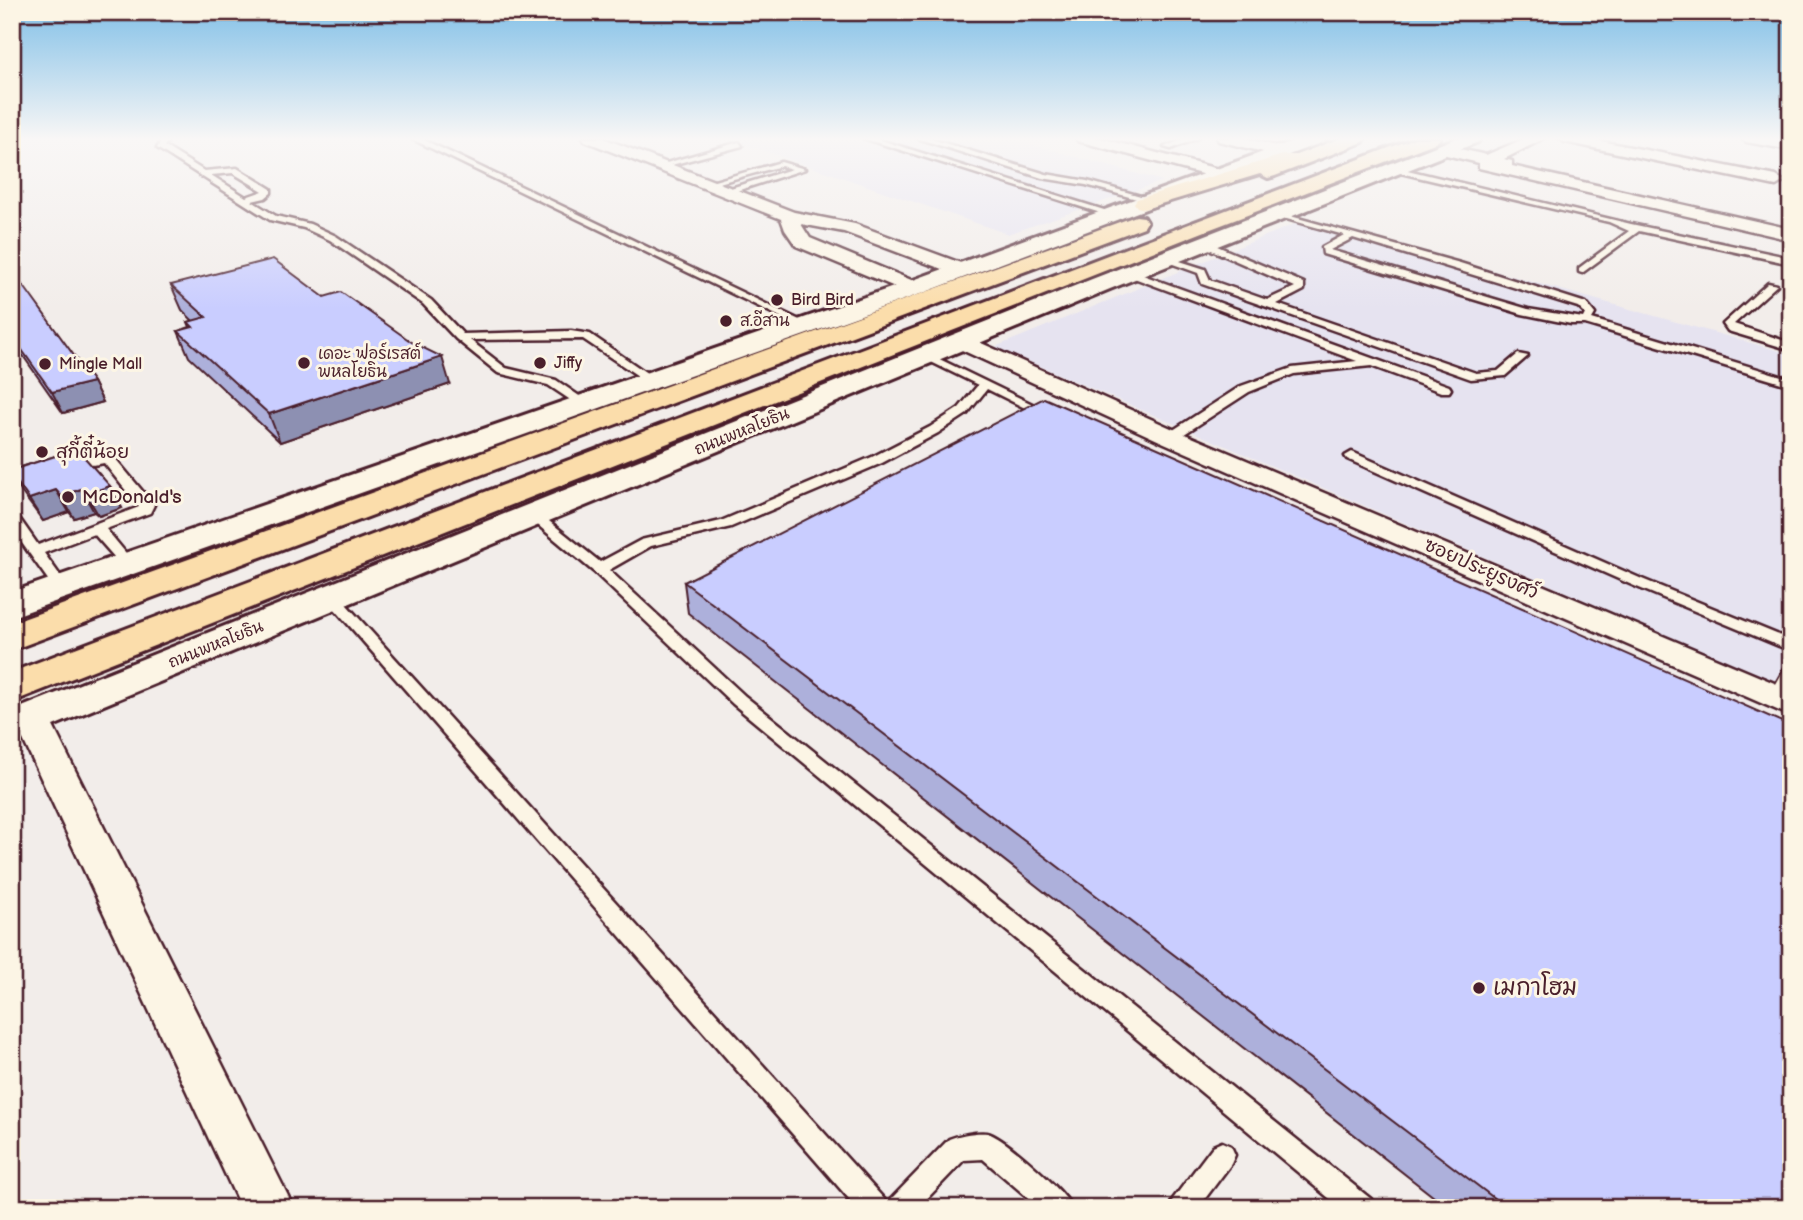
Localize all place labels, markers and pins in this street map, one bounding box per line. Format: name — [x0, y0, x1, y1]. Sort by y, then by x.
place label: Bird Bird — [791, 291, 854, 310]
marker: Bird Bird — [769, 292, 785, 308]
place label: ส.อีสาน — [740, 310, 790, 331]
marker: ส.อีสาน — [718, 313, 734, 329]
place label: เดอะ ฟอร์เรสต์ พหลโยธิน — [318, 342, 421, 382]
place label: Jiffy — [554, 354, 583, 373]
place label: Mingle Mall — [59, 355, 142, 374]
marker: เดอะ ฟอร์เรสต์ พหลโยธิน — [296, 355, 312, 371]
marker: Jiffy — [532, 355, 548, 371]
marker: Mingle Mall — [37, 356, 53, 372]
place label: สุกี้ตี๋น้อย — [56, 434, 129, 466]
marker: สุกี้ตี๋น้อย — [34, 444, 50, 460]
place label: McDonald's — [82, 486, 182, 509]
marker: McDonald's — [60, 489, 76, 505]
place label: เมกาโฮม — [1493, 971, 1577, 1002]
marker: เมกาโฮม — [1471, 980, 1487, 996]

